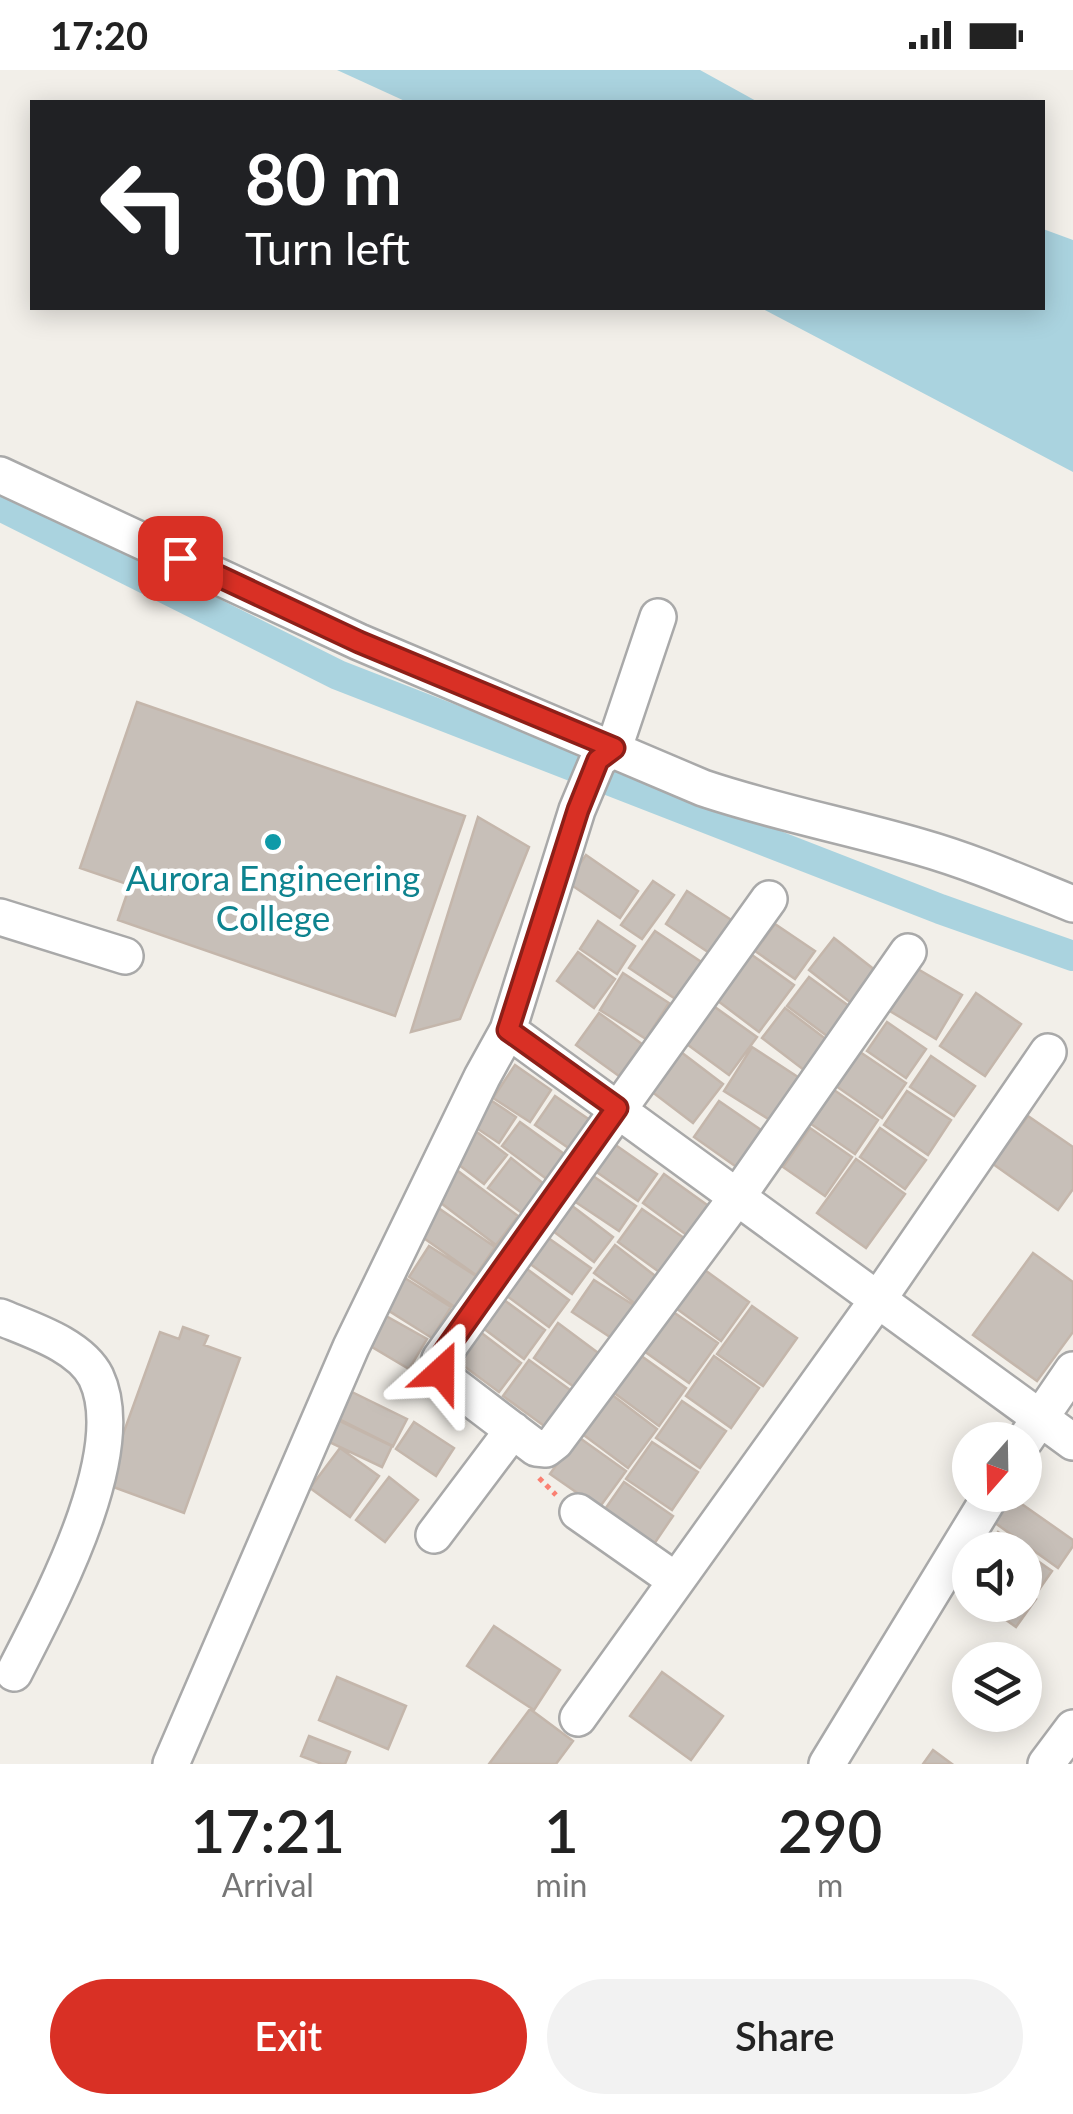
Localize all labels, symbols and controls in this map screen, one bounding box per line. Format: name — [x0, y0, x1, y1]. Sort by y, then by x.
text: 17:20 — [50, 12, 148, 58]
text: 80 m — [245, 136, 402, 220]
icon: left — [80, 140, 210, 270]
text: Turn left — [245, 221, 410, 275]
pin — [138, 516, 223, 601]
icon: arrive — [153, 531, 208, 586]
marker: Aurora Engineering College — [262, 831, 284, 853]
place label: Aurora Engineering College — [126, 856, 420, 938]
position arrow — [389, 1320, 493, 1424]
north arrow — [952, 1422, 1042, 1512]
map controls — [952, 1422, 1042, 1732]
button: sound — [952, 1532, 1042, 1622]
button: layers — [952, 1642, 1042, 1732]
text: 17:21 — [191, 1794, 345, 1866]
text: 1 — [544, 1794, 579, 1866]
text: 290 — [778, 1794, 882, 1866]
text: Arrival — [222, 1865, 314, 1904]
text: min — [536, 1865, 587, 1904]
text: m — [817, 1865, 843, 1904]
button: Exit — [50, 1979, 527, 2094]
button: Share — [547, 1979, 1023, 2094]

